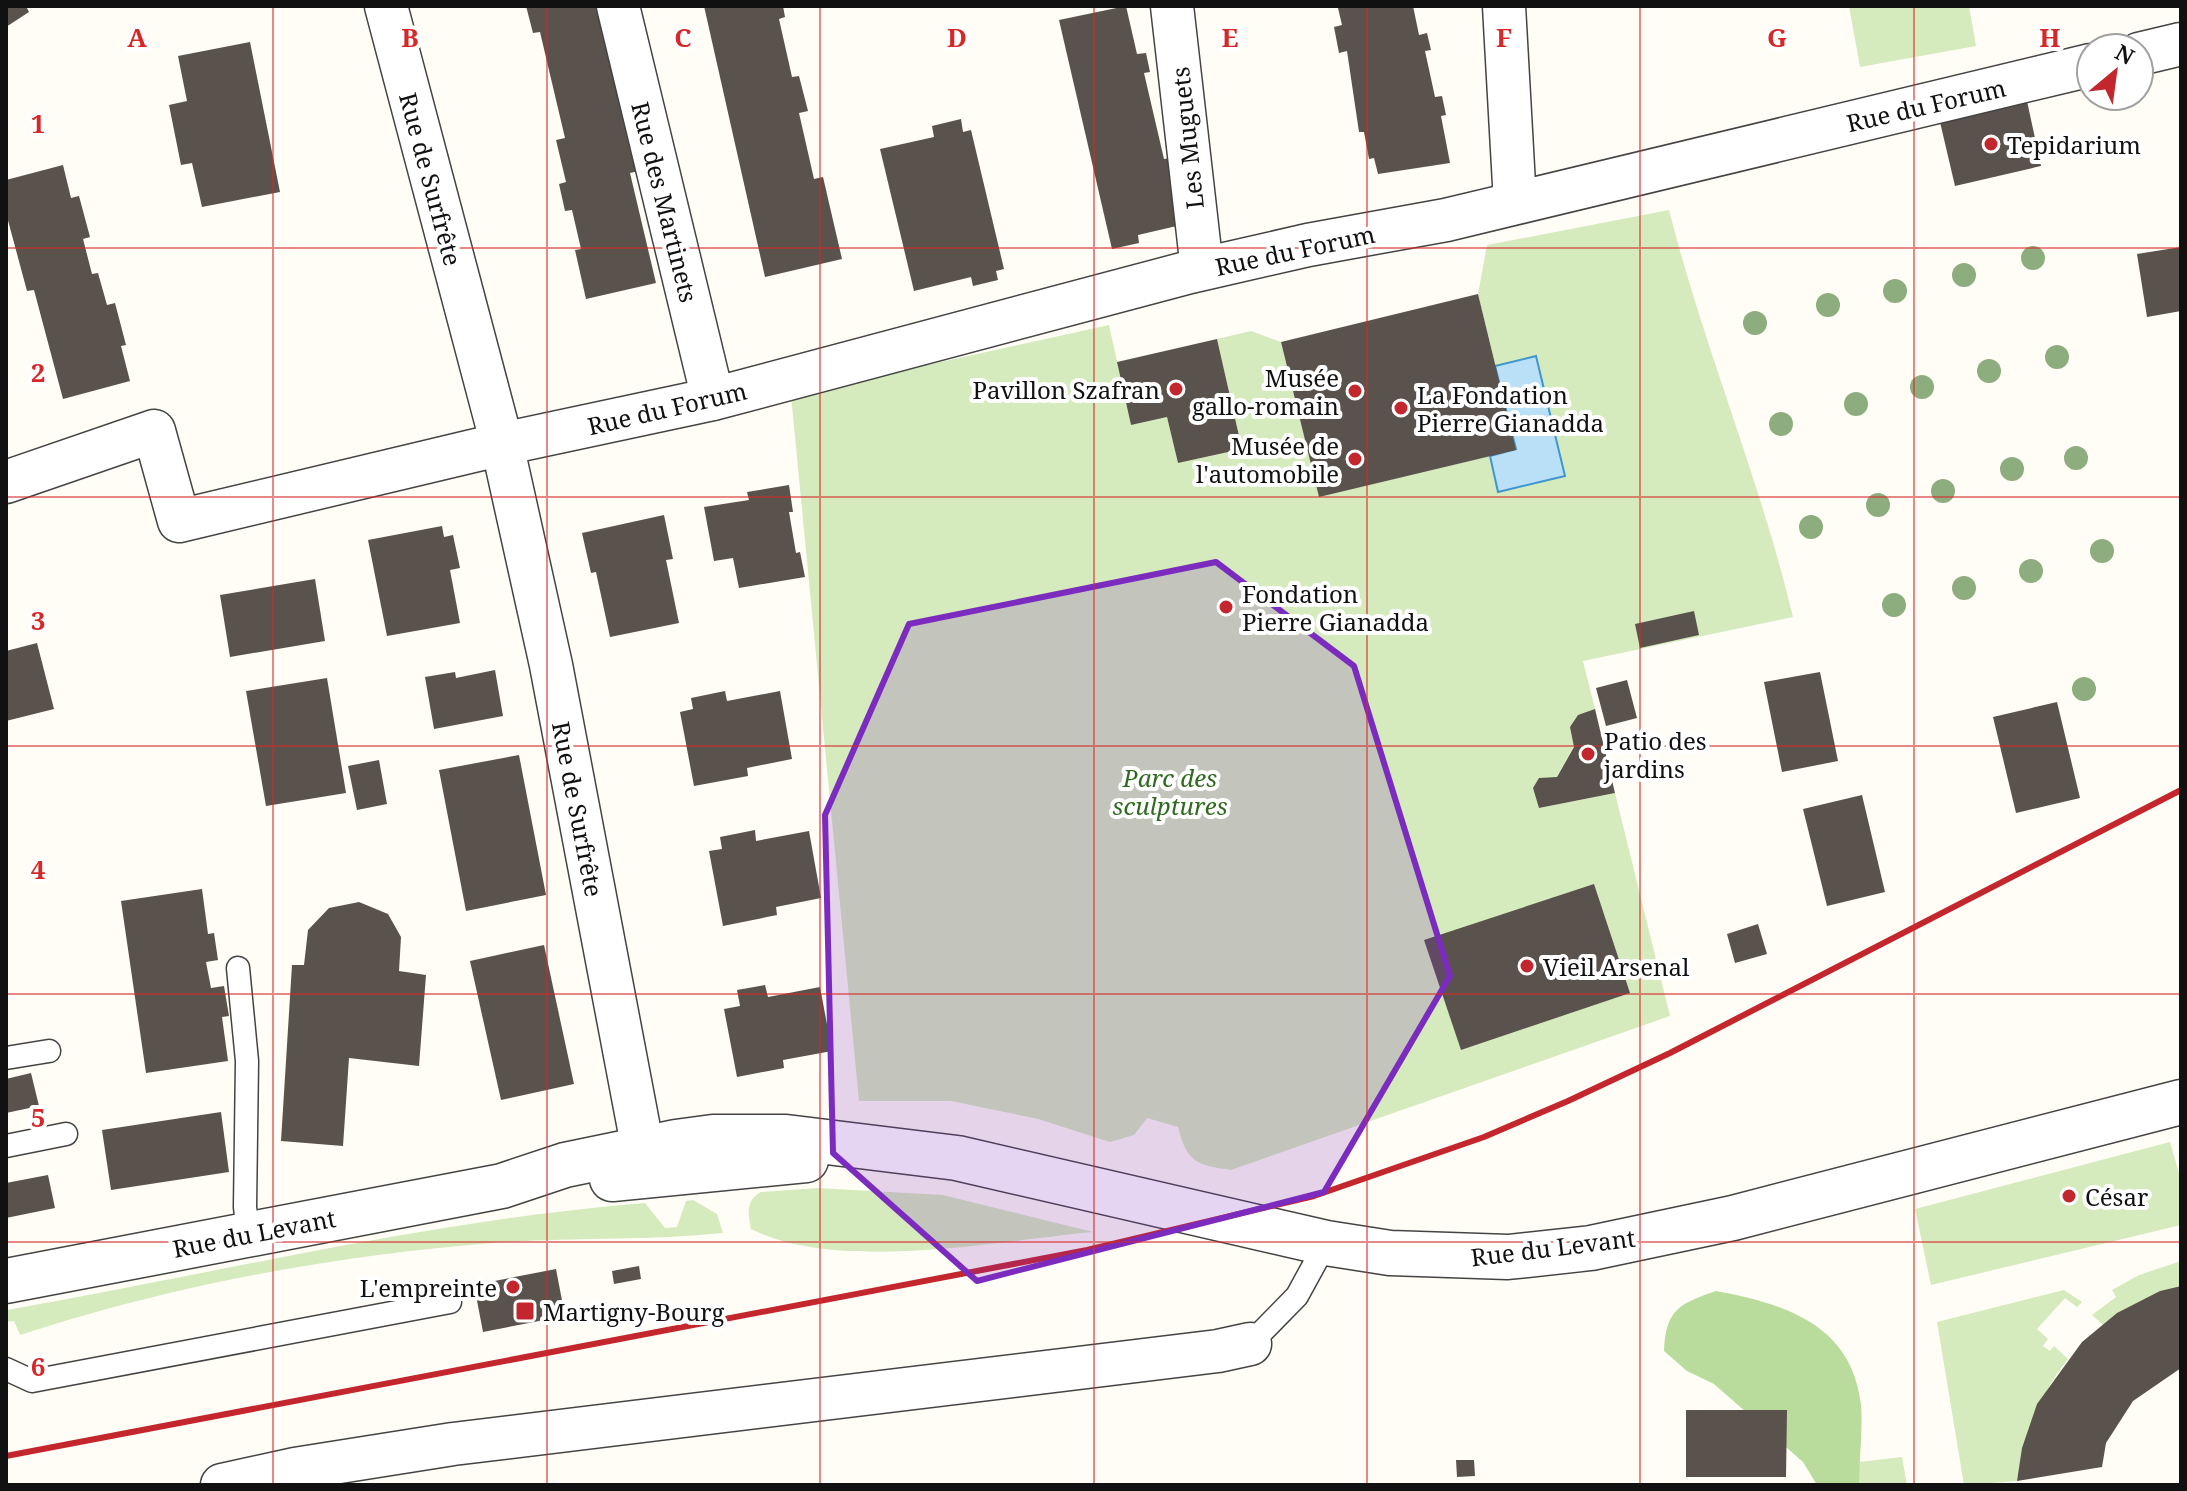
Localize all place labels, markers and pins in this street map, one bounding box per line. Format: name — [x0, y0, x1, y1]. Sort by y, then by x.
place label: Tepidarium — [2007, 128, 2141, 161]
marker: Tepidarium — [1982, 135, 2000, 153]
place label: Musée gallo-romain — [1192, 361, 1339, 422]
place label: Pavillon Szafran — [972, 373, 1160, 406]
place label: La Fondation Pierre Gianadda — [1417, 378, 1604, 439]
marker: Pavillon Szafran — [1167, 380, 1185, 398]
marker: Musée gallo-romain — [1346, 382, 1364, 400]
marker: La Fondation Pierre Gianadda — [1392, 399, 1410, 417]
place label: Musée de l'automobile — [1196, 429, 1339, 490]
marker: Musée de l'automobile — [1346, 450, 1364, 468]
place label: Fondation Pierre Gianadda — [1242, 577, 1429, 638]
marker: Fondation Pierre Gianadda — [1217, 598, 1235, 616]
place label: Patio des jardins — [1603, 724, 1707, 785]
marker: Patio des jardins — [1579, 745, 1597, 763]
place label: Vieil Arsenal — [1543, 950, 1690, 983]
marker: Vieil Arsenal — [1518, 957, 1536, 975]
place label: César — [2085, 1180, 2148, 1213]
marker: César — [2060, 1187, 2078, 1205]
place label: L'empreinte — [360, 1271, 497, 1304]
marker: L'empreinte — [504, 1278, 522, 1296]
place label: Martigny-Bourg — [543, 1295, 724, 1328]
marker: Martigny-Bourg — [514, 1300, 536, 1322]

